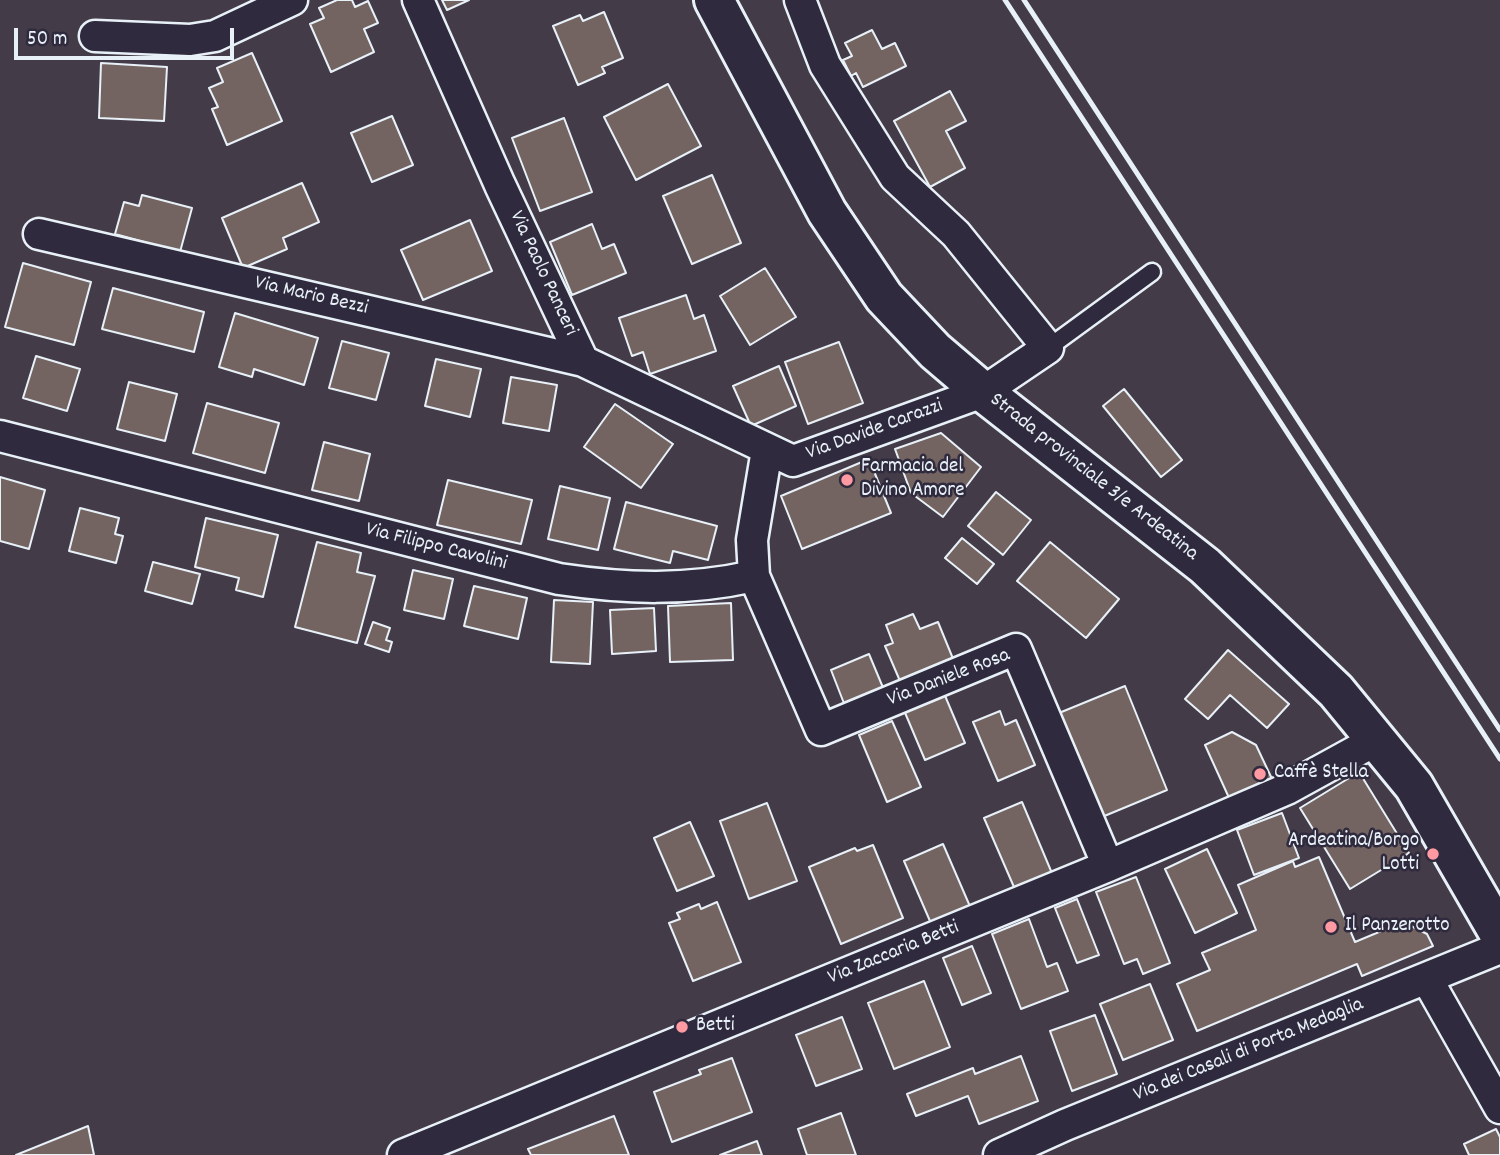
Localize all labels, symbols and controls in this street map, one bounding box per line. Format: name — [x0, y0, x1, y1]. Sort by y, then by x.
scale bar — [18, 14, 238, 58]
text: 50 m — [27, 25, 67, 55]
street label: Via Paolo Panceri — [502, 208, 582, 340]
street label: Via Mario Bezzi — [252, 272, 370, 322]
street label: Strada provinciale 3/e Ardeatina — [984, 389, 1202, 567]
street label: Via Davide Carazzi — [803, 395, 947, 467]
place label: Farmacia del Divino Amore — [861, 455, 964, 505]
marker: Farmacia del Divino Amore — [839, 472, 855, 488]
street label: Via Filippo Cavolini — [363, 518, 509, 578]
street label: Via Daniele Rosa — [884, 644, 1014, 714]
place label: Caffè Stella — [1274, 761, 1368, 787]
marker: Caffè Stella — [1252, 766, 1268, 782]
place label: Ardeatina/Borgo Lotti — [1288, 829, 1419, 879]
marker: Ardeatina/Borgo Lotti — [1425, 846, 1441, 862]
place label: Il Panzerotto — [1345, 914, 1450, 940]
street label: Via Zaccaria Betti — [825, 916, 963, 992]
marker: Il Panzerotto — [1323, 919, 1339, 935]
street label: Via dei Casali di Porta Medaglia — [1130, 993, 1368, 1109]
place label: Betti — [696, 1014, 735, 1040]
marker: Betti — [674, 1019, 690, 1035]

